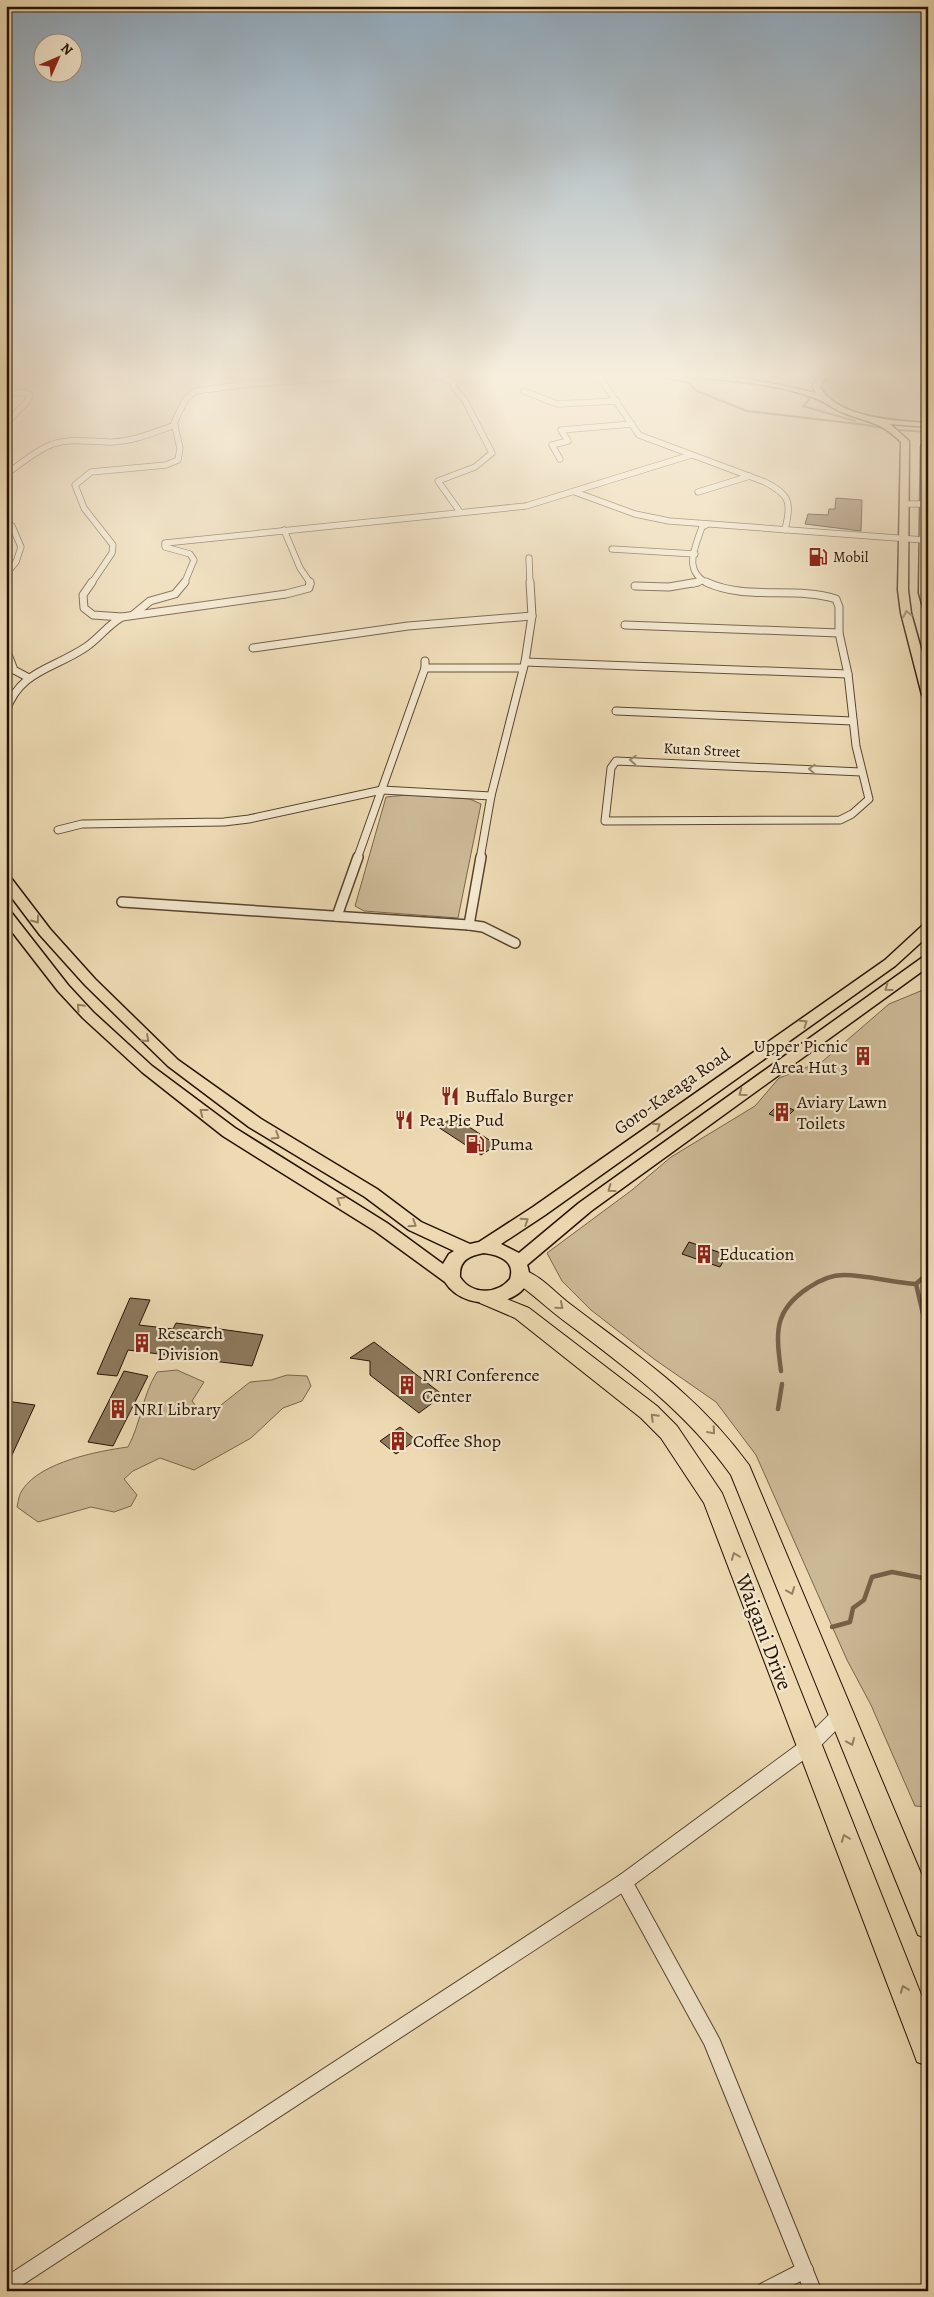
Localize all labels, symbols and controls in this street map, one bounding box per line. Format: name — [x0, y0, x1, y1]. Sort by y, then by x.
north arrow — [32, 32, 82, 82]
text: N — [57, 39, 77, 59]
fuel station icon: Mobil — [807, 546, 829, 568]
place label: Mobil — [833, 547, 869, 567]
one-way arrow — [902, 609, 913, 618]
street label: Kutan Street — [663, 738, 741, 762]
one-way arrow — [628, 755, 636, 766]
one-way arrow — [808, 764, 816, 775]
one-way arrow — [30, 914, 39, 924]
one-way arrow — [884, 982, 894, 991]
one-way arrow — [77, 1003, 86, 1012]
one-way arrow — [798, 1020, 808, 1029]
one-way arrow — [141, 1033, 150, 1042]
place label: Upper Picnic Area Hut 3 — [754, 1034, 848, 1079]
street label: Goro-Kaeaga Road — [609, 1042, 735, 1140]
building icon: Upper Picnic Area Hut 3 — [852, 1045, 874, 1067]
place label: Buffalo Burger — [465, 1084, 573, 1108]
restaurant icon: Buffalo Burger — [439, 1085, 461, 1107]
one-way arrow — [739, 1088, 748, 1096]
place label: Aviary Lawn Toilets — [796, 1090, 887, 1135]
building icon: Aviary Lawn Toilets — [771, 1101, 793, 1123]
place label: Pea Pie Pud — [419, 1108, 504, 1132]
restaurant icon: Pea Pie Pud — [393, 1109, 415, 1131]
one-way arrow — [200, 1110, 209, 1118]
one-way arrow — [651, 1123, 661, 1132]
one-way arrow — [271, 1130, 280, 1140]
place label: Puma — [490, 1132, 534, 1156]
fuel station icon: Puma — [464, 1133, 486, 1155]
one-way arrow — [607, 1182, 616, 1192]
one-way arrow — [336, 1197, 345, 1207]
one-way arrow — [408, 1217, 417, 1227]
one-way arrow — [519, 1217, 528, 1227]
place label: Education — [719, 1242, 794, 1266]
building icon: Education — [693, 1243, 715, 1265]
one-way arrow — [554, 1300, 563, 1309]
place label: Research Division — [157, 1321, 224, 1366]
building icon: Research Division — [131, 1332, 153, 1354]
place label: NRI Conference Center — [422, 1363, 540, 1408]
building icon: NRI Conference Center — [396, 1374, 418, 1396]
place label: NRI Library — [133, 1397, 222, 1421]
building icon: NRI Library — [107, 1398, 129, 1420]
one-way arrow — [650, 1414, 659, 1423]
one-way arrow — [706, 1426, 715, 1435]
place label: Coffee Shop — [413, 1429, 501, 1453]
building icon: Coffee Shop — [387, 1430, 409, 1452]
one-way arrow — [731, 1552, 741, 1561]
street label: Waigani Drive — [729, 1569, 799, 1694]
one-way arrow — [785, 1587, 795, 1595]
one-way arrow — [845, 1737, 856, 1746]
one-way arrow — [840, 1834, 851, 1843]
one-way arrow — [900, 1985, 910, 1994]

